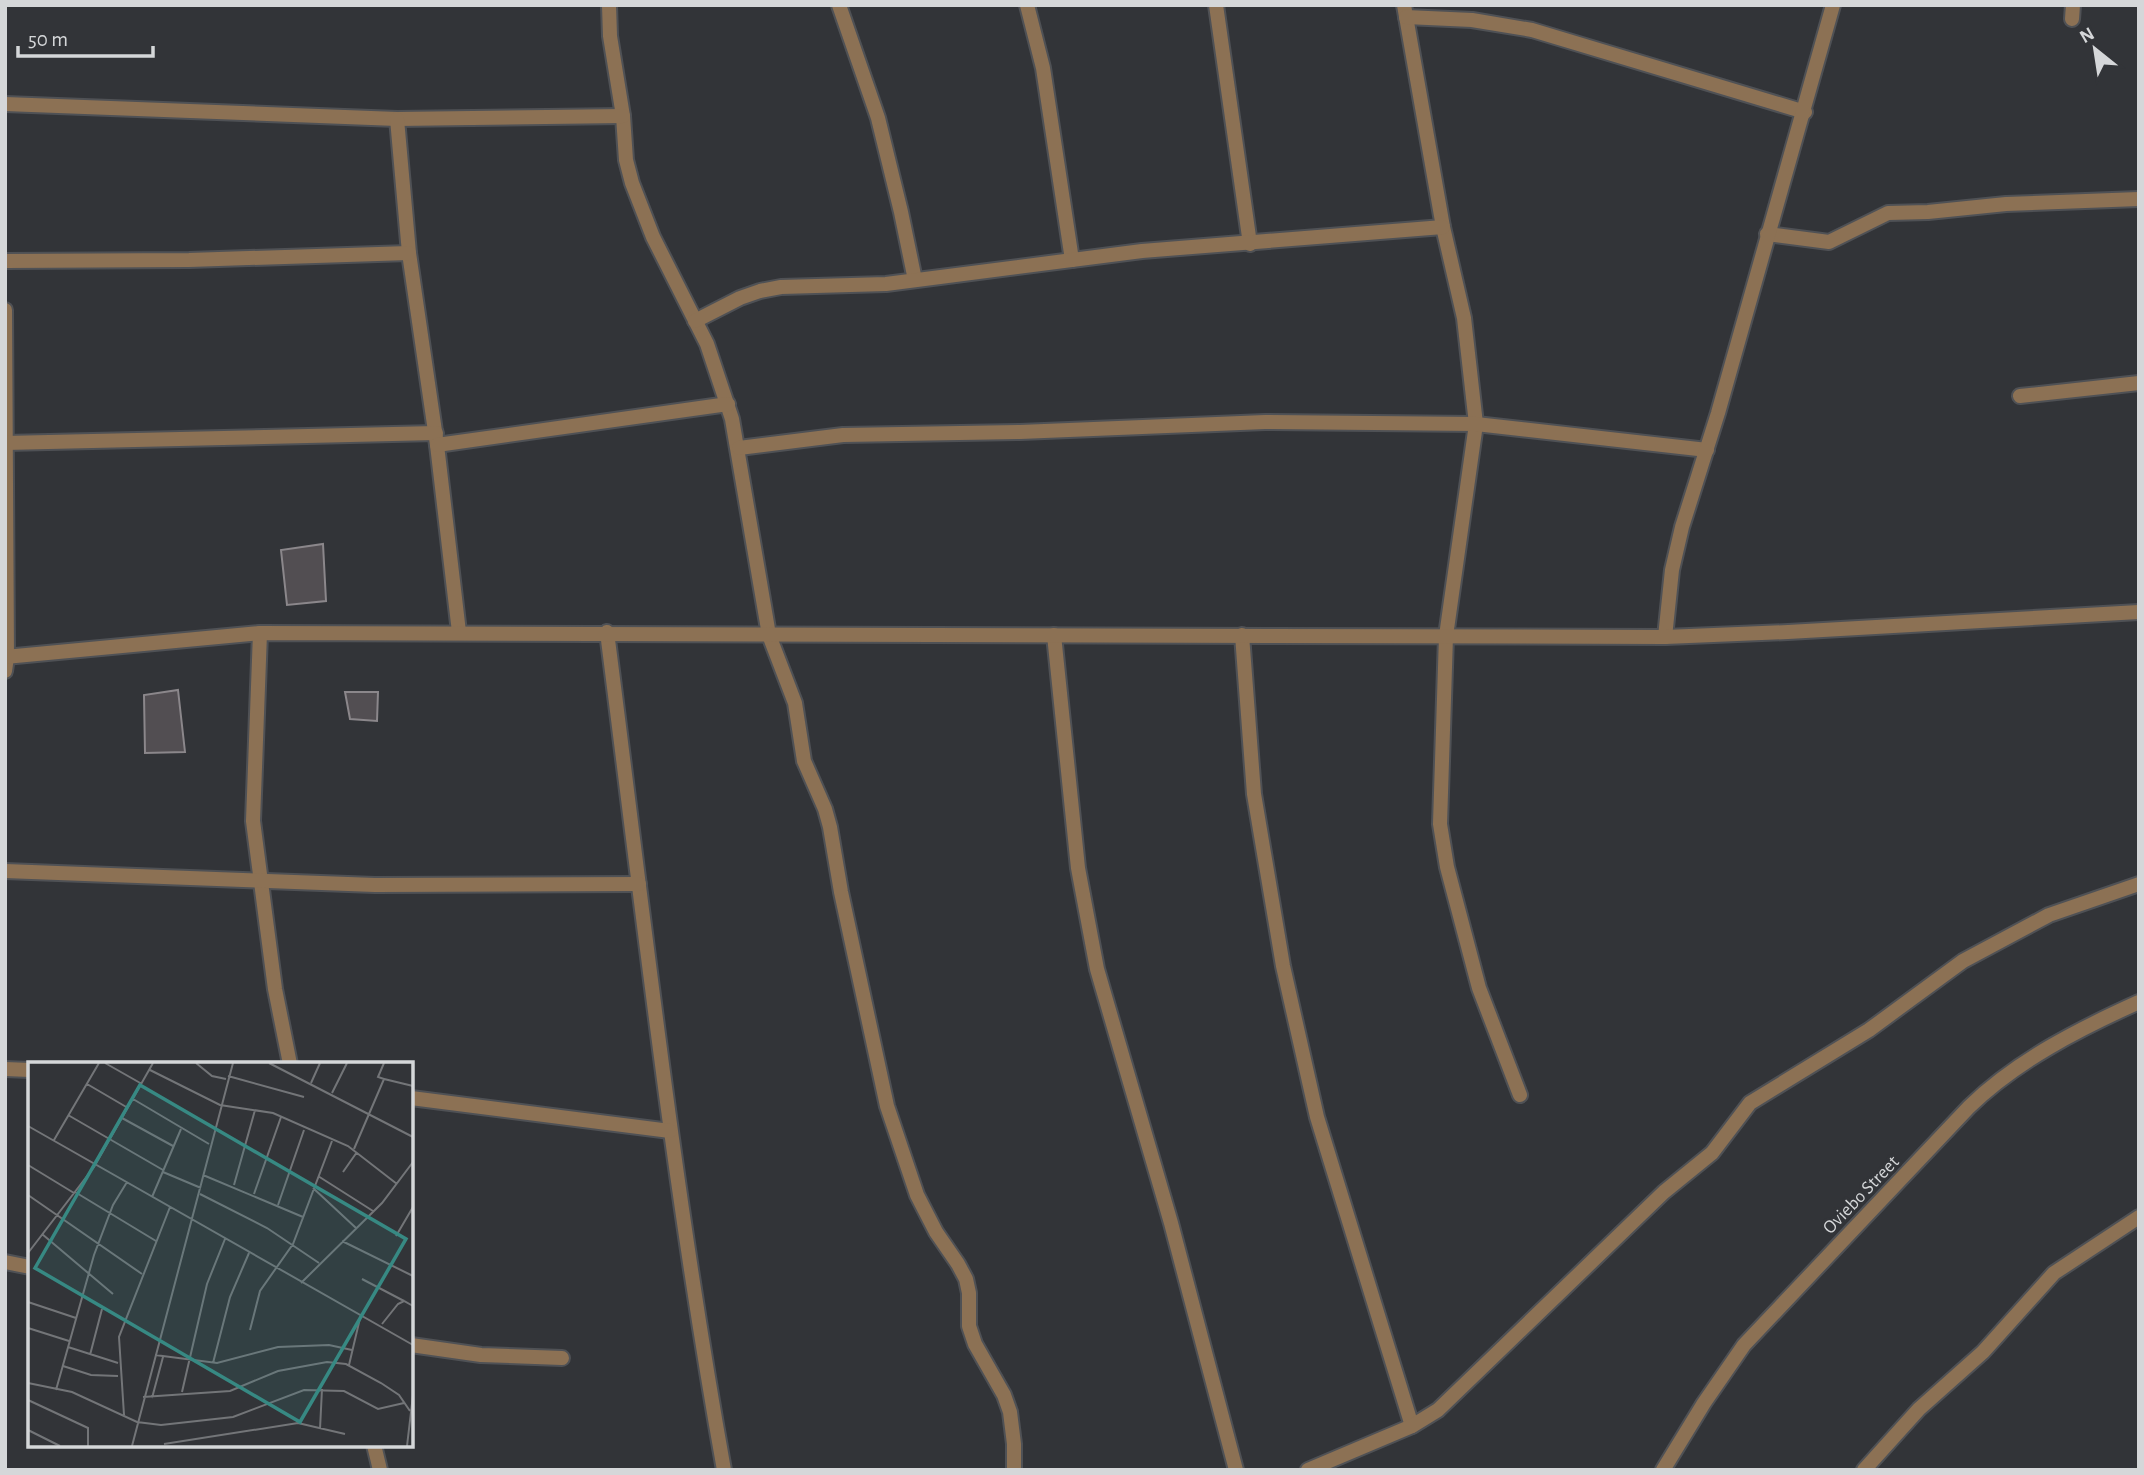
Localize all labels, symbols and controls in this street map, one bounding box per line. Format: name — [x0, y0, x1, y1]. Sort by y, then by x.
scale bar — [18, 14, 152, 58]
north arrow — [2060, 14, 2130, 84]
text: N — [2077, 24, 2098, 47]
text: 50 m — [28, 29, 68, 50]
inset map — [28, 1062, 413, 1447]
street label: Oviebo Street — [1819, 1152, 1903, 1238]

